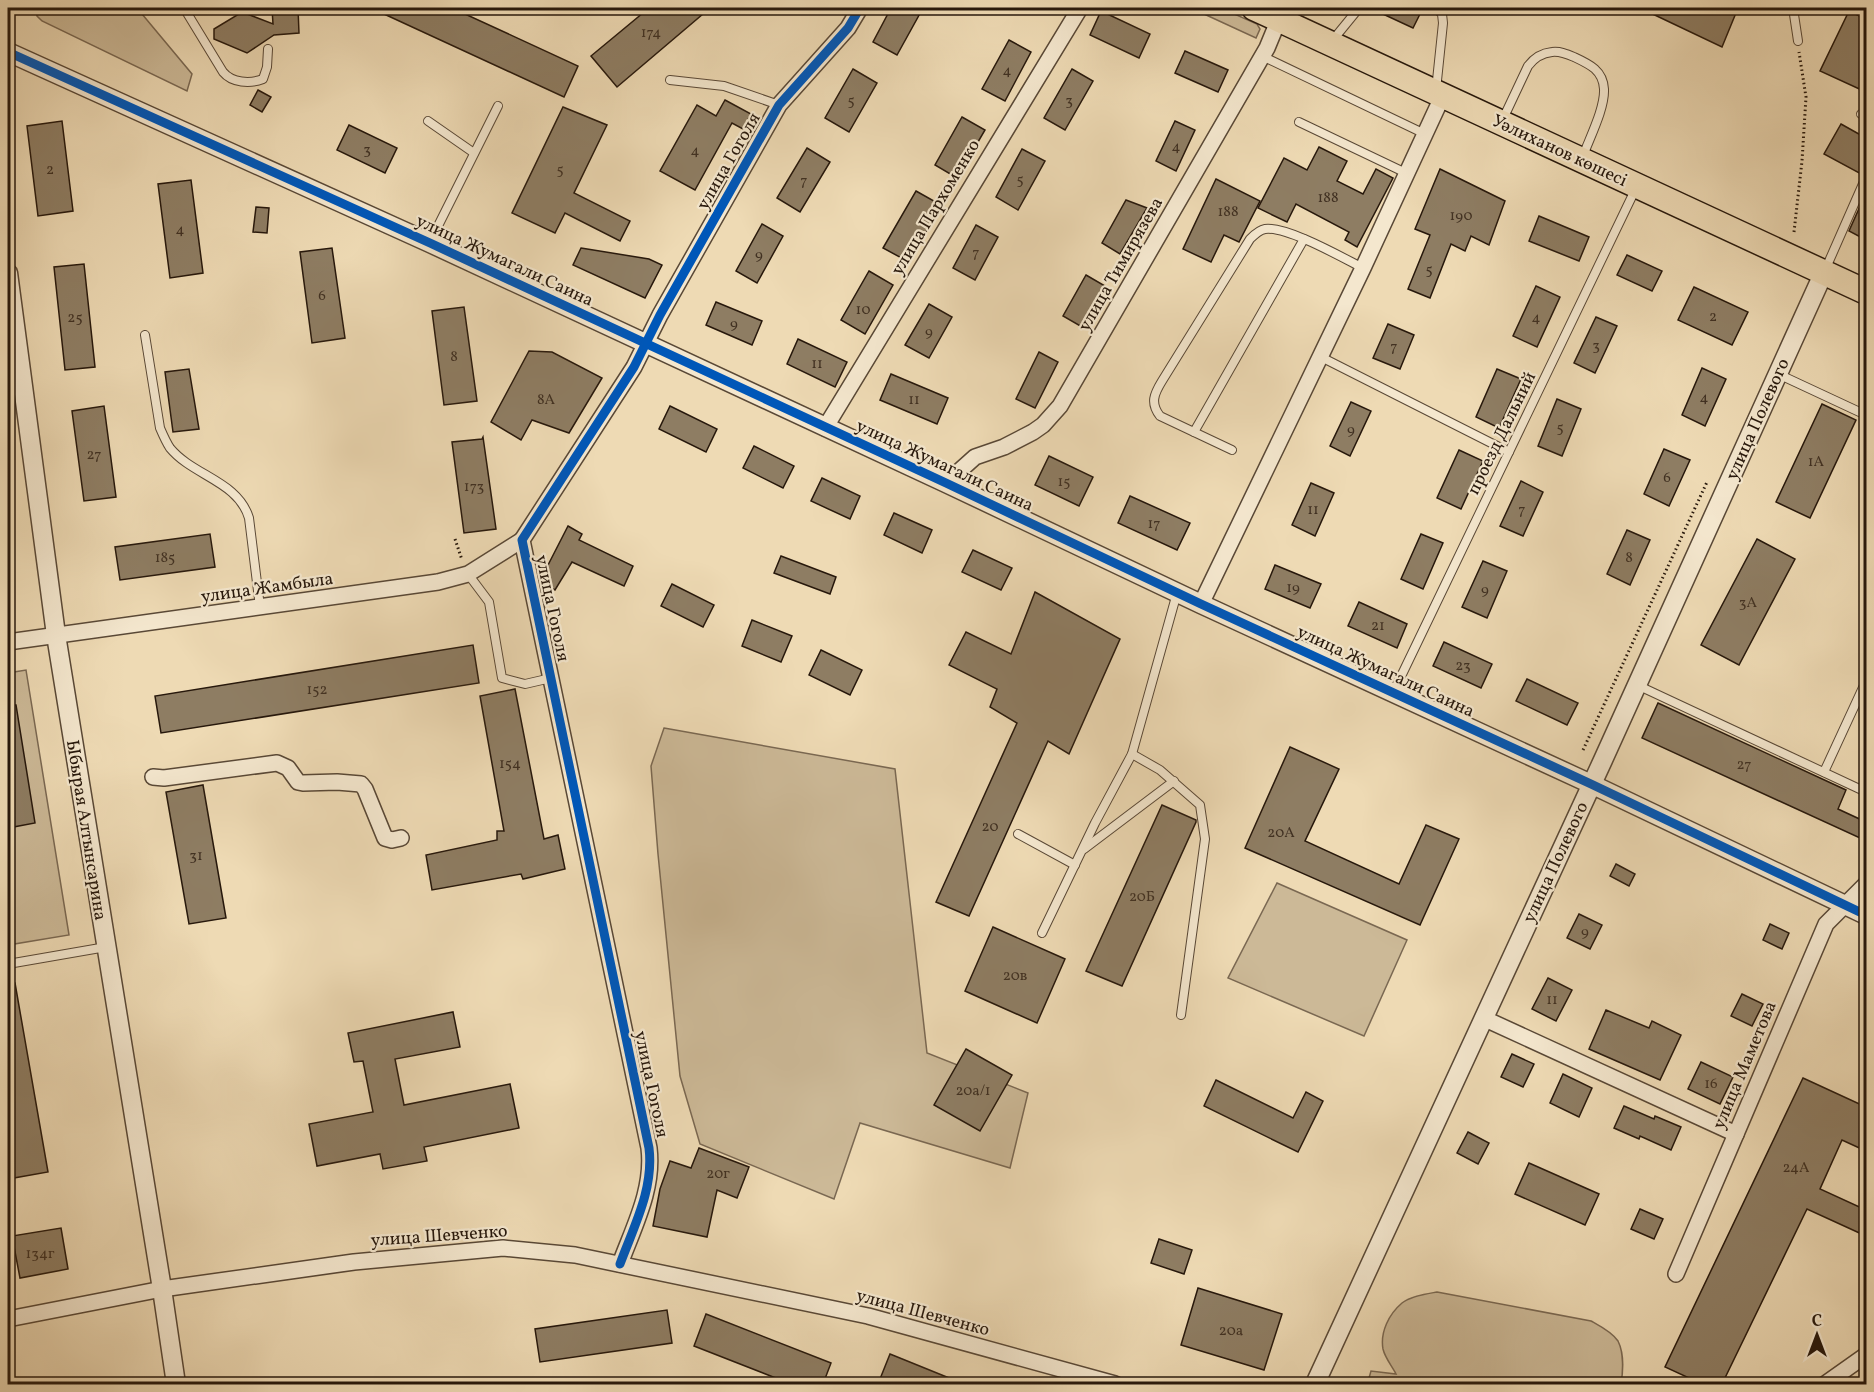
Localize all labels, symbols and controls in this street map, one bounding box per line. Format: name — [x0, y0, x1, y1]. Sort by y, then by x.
house number: 174 — [641, 23, 661, 44]
house number: 4 — [1003, 61, 1012, 82]
house number: 5 — [847, 91, 855, 112]
house number: 3 — [1065, 91, 1073, 112]
street label: улица Гоголя — [691, 108, 767, 215]
street label: Уәлиханов көшесі — [1488, 109, 1631, 194]
street label: улица Пархоменко — [886, 135, 987, 280]
house number: 4 — [1172, 137, 1181, 158]
house number: 3 — [363, 140, 371, 161]
house number: 4 — [691, 141, 700, 162]
house number: 2 — [46, 160, 54, 181]
house number: 5 — [556, 160, 564, 181]
house number: 5 — [1016, 170, 1024, 191]
house number: 7 — [800, 171, 808, 192]
house number: 188 — [1317, 188, 1339, 209]
street label: улица Тимирязева — [1073, 193, 1170, 336]
house number: 188 — [1217, 202, 1239, 223]
house number: 190 — [1450, 206, 1472, 227]
street label: улица Жумагали Саина — [411, 209, 597, 314]
house number: 4 — [176, 220, 185, 241]
house number: 7 — [972, 243, 980, 264]
house number: 9 — [755, 245, 763, 266]
house number: 5 — [1425, 260, 1433, 281]
house number: 6 — [318, 286, 326, 307]
house number: 10 — [856, 300, 870, 321]
house number: 2 — [1709, 307, 1717, 328]
house number: 25 — [67, 308, 83, 329]
house number: 4 — [1532, 308, 1541, 329]
house number: 9 — [730, 314, 738, 335]
house number: 9 — [925, 322, 933, 343]
house number: 3 — [1592, 336, 1600, 357]
house number: 7 — [1390, 337, 1398, 358]
house number: 8 — [450, 347, 458, 368]
house number: 11 — [811, 354, 823, 375]
street label: улица Полевого — [1720, 355, 1796, 485]
street label: проезд Дальний — [1462, 368, 1543, 499]
house number: 4 — [1700, 388, 1709, 409]
house number: 8А — [537, 390, 556, 411]
house number: 11 — [908, 390, 920, 411]
street label: улица Жумагали Саина — [851, 414, 1037, 519]
house number: 5 — [1556, 418, 1564, 439]
house number: 9 — [1347, 420, 1355, 441]
house number: 27 — [87, 445, 101, 466]
house number: 1А — [1808, 452, 1825, 473]
house number: 6 — [1663, 468, 1671, 489]
house number: 15 — [1057, 472, 1071, 493]
house number: 173 — [464, 477, 484, 498]
house number: 11 — [1307, 500, 1319, 521]
house number: 7 — [1518, 500, 1526, 521]
house number: 17 — [1147, 514, 1161, 535]
house number: 185 — [155, 548, 175, 569]
house number: 8 — [1625, 548, 1633, 569]
street label: улица Гоголя — [528, 553, 575, 664]
street label: улица Жамбыла — [199, 567, 335, 610]
house number: 19 — [1286, 578, 1300, 599]
house number: 9 — [1481, 580, 1489, 601]
house number: 3А — [1739, 593, 1758, 614]
house number: 21 — [1371, 616, 1385, 637]
street label: улица Жумагали Саина — [1292, 620, 1478, 725]
house number: 23 — [1455, 656, 1471, 677]
house number: 152 — [306, 680, 328, 701]
street label: Ыбырая Алтынсарина — [59, 738, 112, 922]
house number: 154 — [499, 754, 521, 775]
house number: 27 — [1737, 755, 1751, 776]
street label: улица Полевого — [1517, 798, 1595, 927]
house number: 20 — [982, 817, 998, 838]
house number: 20А — [1267, 823, 1295, 844]
house number: 31 — [189, 846, 203, 867]
house number: 20Б — [1129, 887, 1155, 908]
house number: 9 — [1581, 922, 1589, 943]
house number: 20в — [1003, 966, 1027, 987]
house number: 11 — [1546, 990, 1558, 1011]
street label: улица Маметова — [1707, 998, 1784, 1133]
street label: улица Гоголя — [627, 1029, 674, 1140]
house number: 16 — [1704, 1074, 1718, 1095]
house number: 20а/1 — [955, 1081, 991, 1102]
house number: 24А — [1782, 1158, 1810, 1179]
house number: 20г — [706, 1164, 730, 1185]
street label: улица Шевченко — [370, 1219, 508, 1254]
house number: 134г — [25, 1244, 55, 1265]
street label: улица Шевченко — [853, 1284, 992, 1343]
north arrow — [1787, 1305, 1847, 1365]
text: С — [1812, 1311, 1822, 1333]
house number: 20а — [1219, 1321, 1243, 1342]

